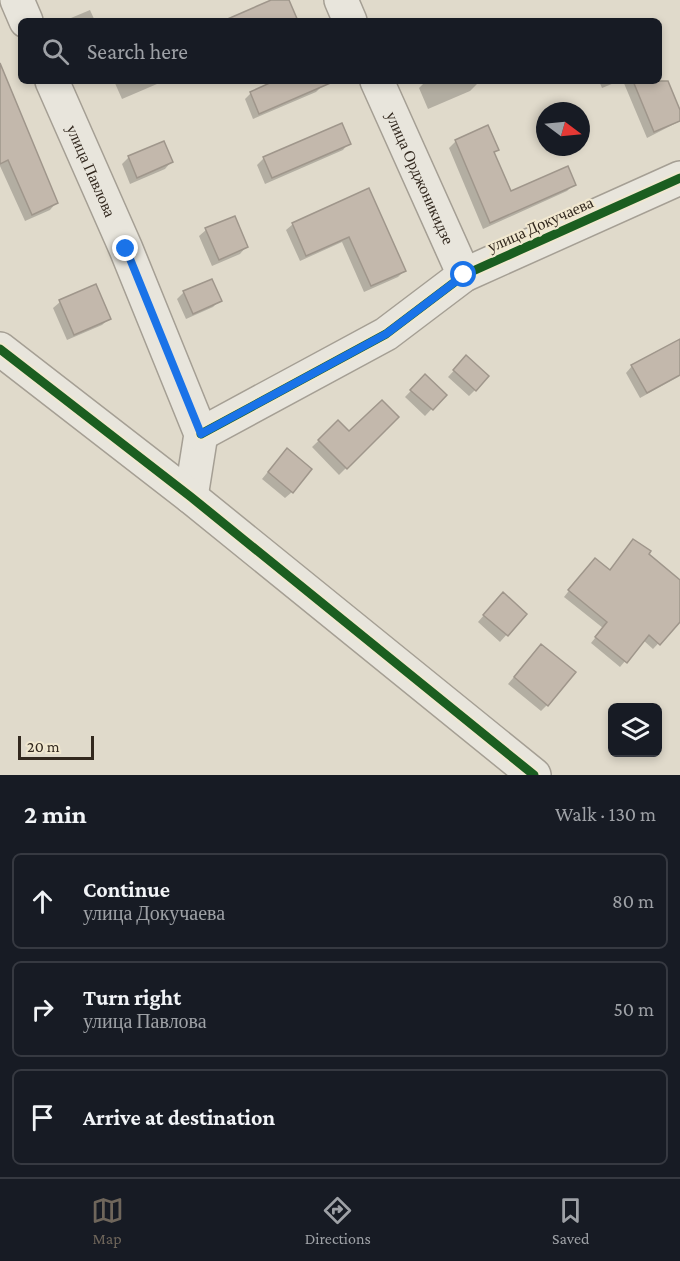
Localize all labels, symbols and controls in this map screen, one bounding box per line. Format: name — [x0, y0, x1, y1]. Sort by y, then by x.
search box — [18, 18, 662, 84]
icon: search — [39, 35, 72, 68]
text: Search here — [87, 39, 188, 64]
north arrow — [536, 102, 590, 156]
street label: улица Орджоникидзе — [382, 109, 457, 247]
street label: улица Павлова — [62, 122, 119, 220]
street label: улица Докучаева — [485, 194, 596, 256]
route end — [112, 235, 138, 261]
route start — [450, 261, 476, 287]
map controls — [608, 703, 662, 757]
button: layers — [608, 703, 662, 757]
scale bar — [18, 733, 94, 760]
text: 20 m — [27, 738, 60, 755]
text: 2 min — [24, 800, 87, 829]
text: Walk · 130 m — [555, 803, 656, 825]
text: Continue — [83, 877, 170, 902]
icon: ahead — [26, 885, 59, 918]
text: 80 m — [612, 890, 654, 912]
text: улица Докучаева — [83, 902, 225, 924]
text: Turn right — [83, 985, 181, 1010]
icon: right — [26, 993, 59, 1026]
text: 50 m — [613, 998, 654, 1020]
text: улица Павлова — [83, 1010, 207, 1032]
icon: arrive — [26, 1101, 59, 1134]
text: Arrive at destination — [83, 1105, 275, 1130]
tab: Map — [91, 1194, 124, 1247]
tab: Directions — [305, 1194, 371, 1247]
tab: Saved — [552, 1194, 589, 1247]

